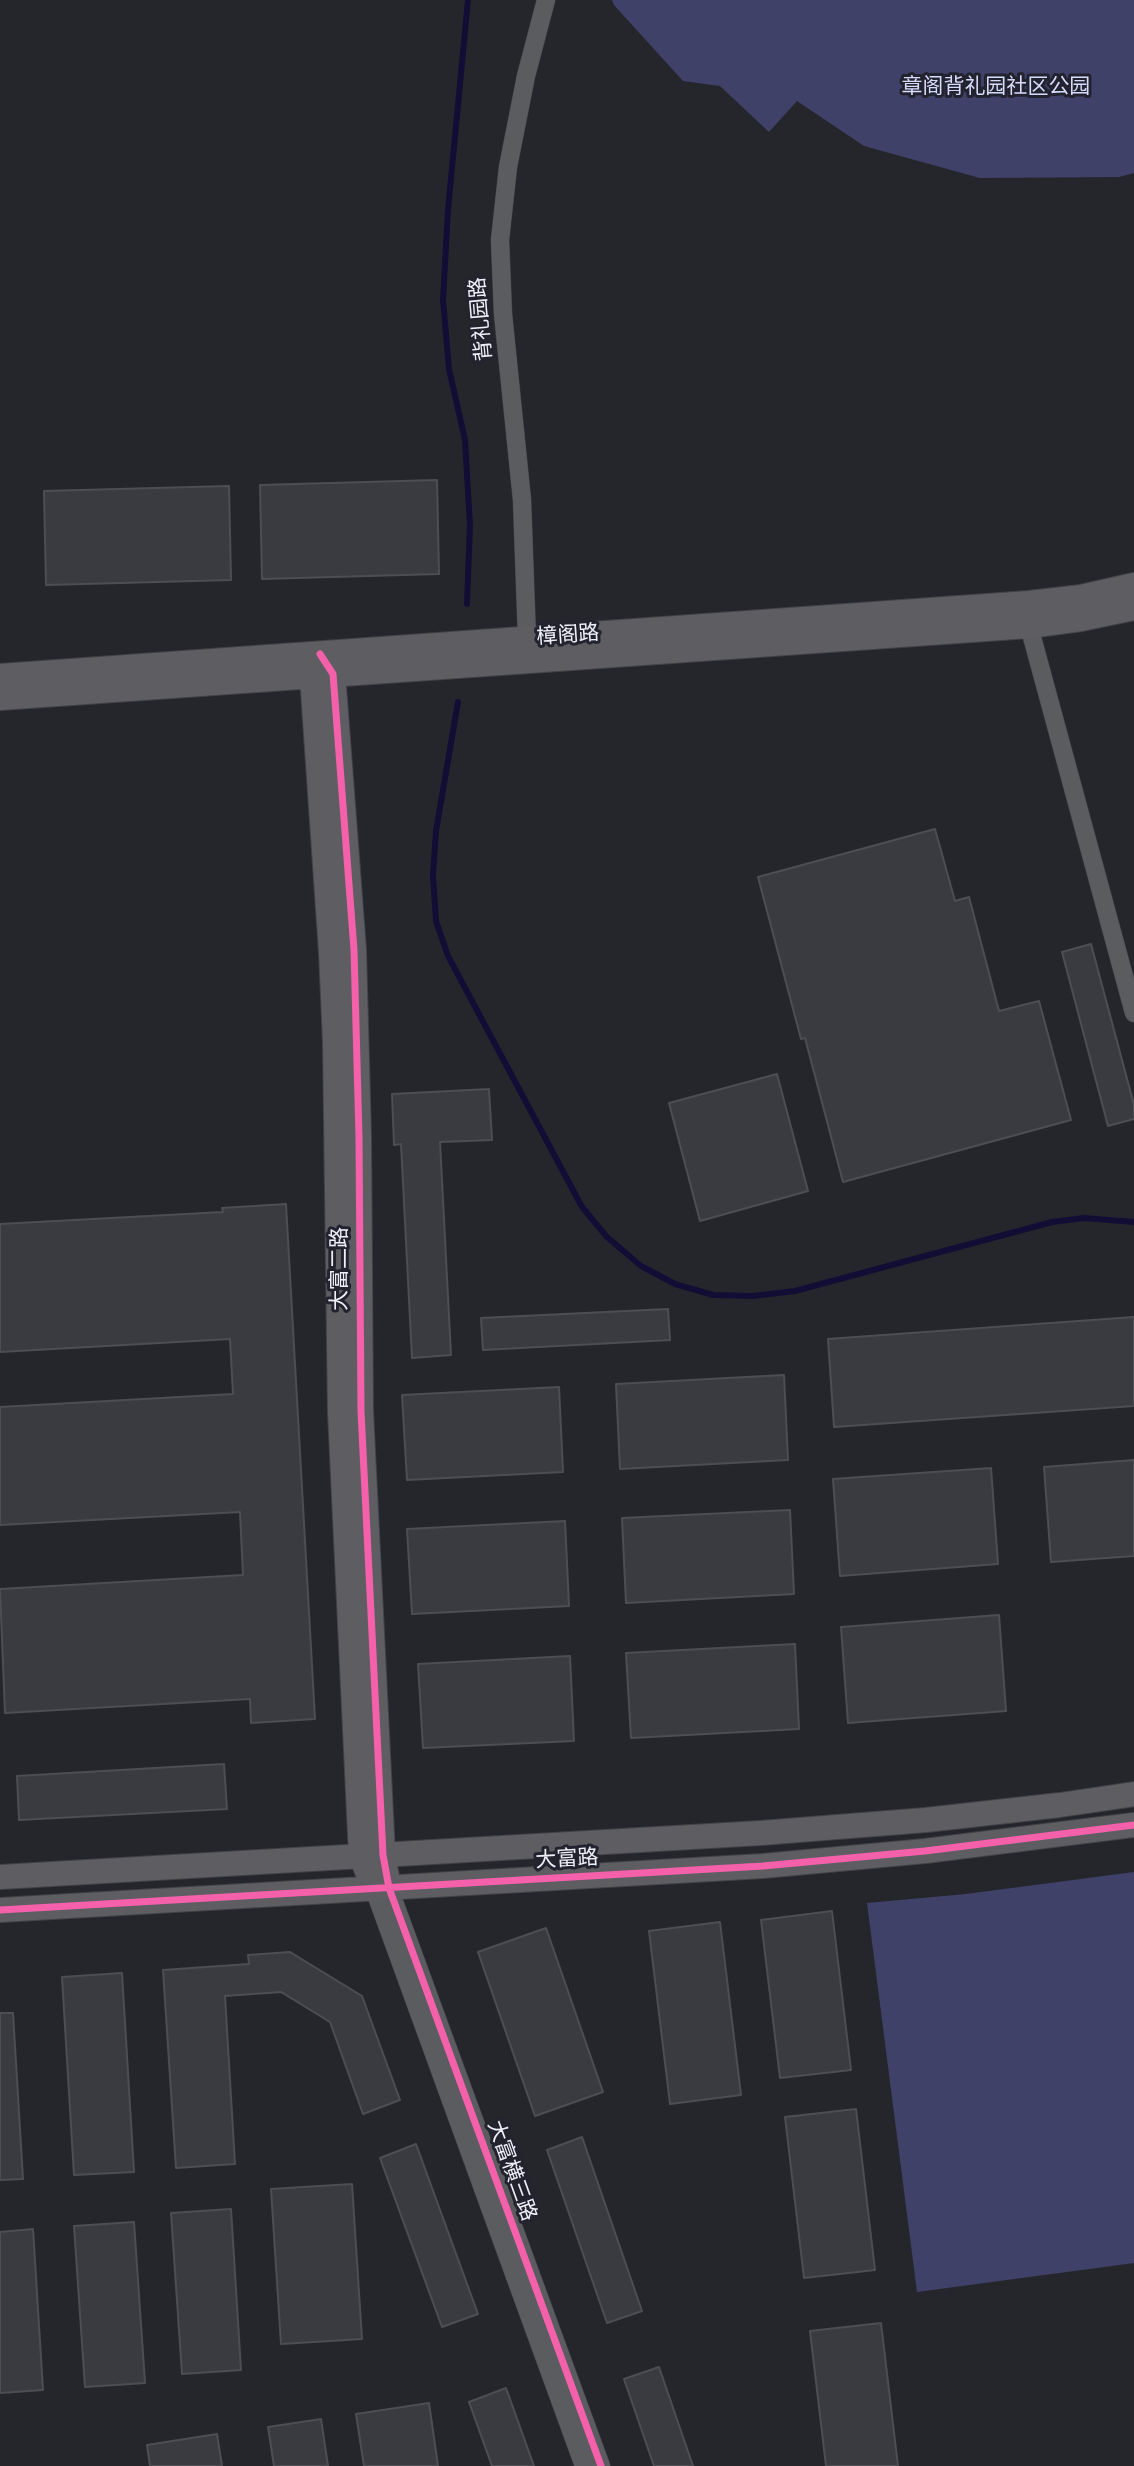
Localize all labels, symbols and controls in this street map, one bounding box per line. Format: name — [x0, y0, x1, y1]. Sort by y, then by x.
park label: 章阁背礼园社区公园 — [902, 75, 1090, 101]
street label: 背礼园路 — [466, 276, 498, 362]
street label: 樟阁路 — [536, 621, 600, 651]
street label: 大富二路 — [328, 1227, 354, 1311]
street label: 大富路 — [535, 1846, 599, 1874]
street label: 大富横三路 — [481, 2117, 541, 2225]

